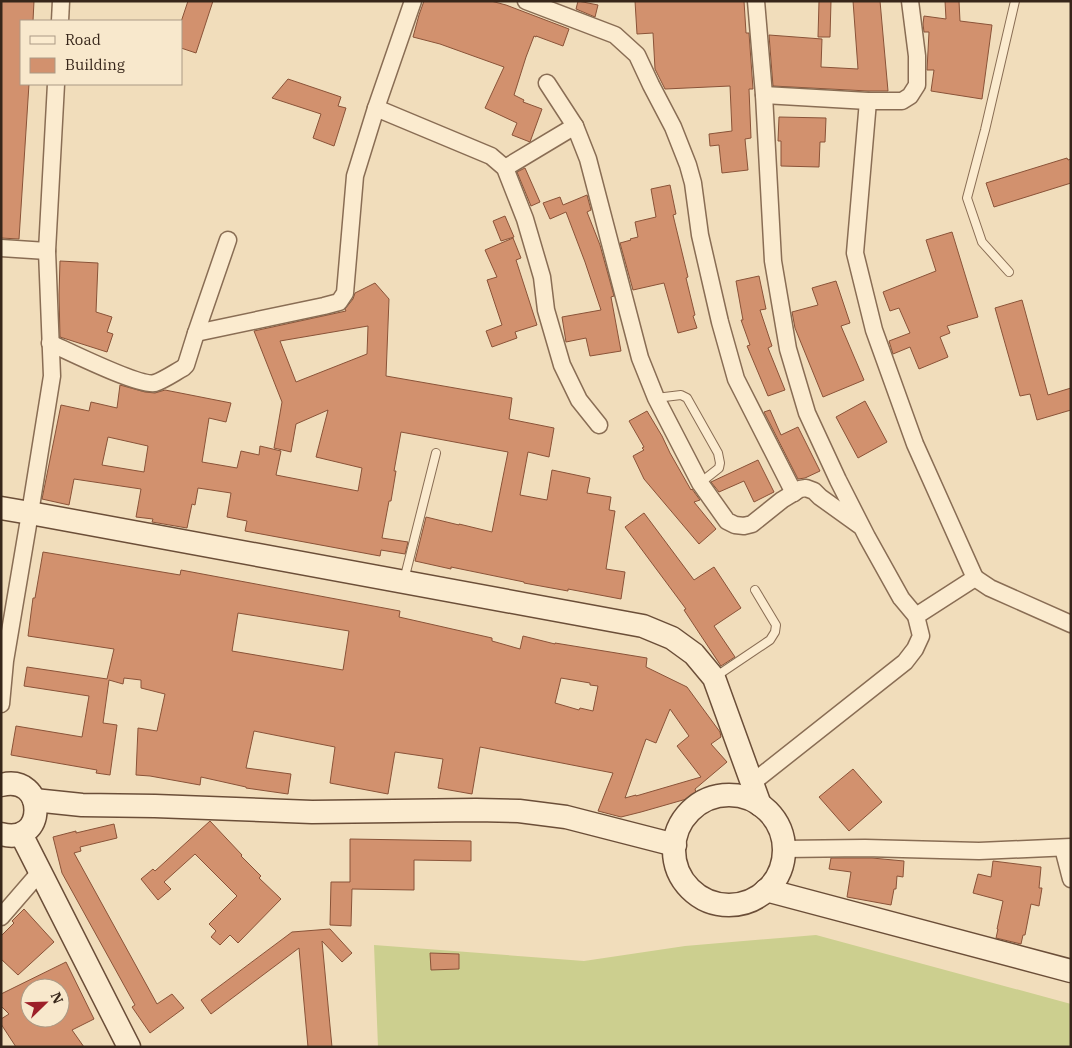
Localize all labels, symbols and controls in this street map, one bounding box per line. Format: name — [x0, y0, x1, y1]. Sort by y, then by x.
legend — [20, 20, 182, 85]
text: Road — [65, 30, 101, 49]
text: Building — [65, 55, 125, 74]
north arrow — [20, 978, 70, 1028]
text: N — [47, 989, 67, 1007]

